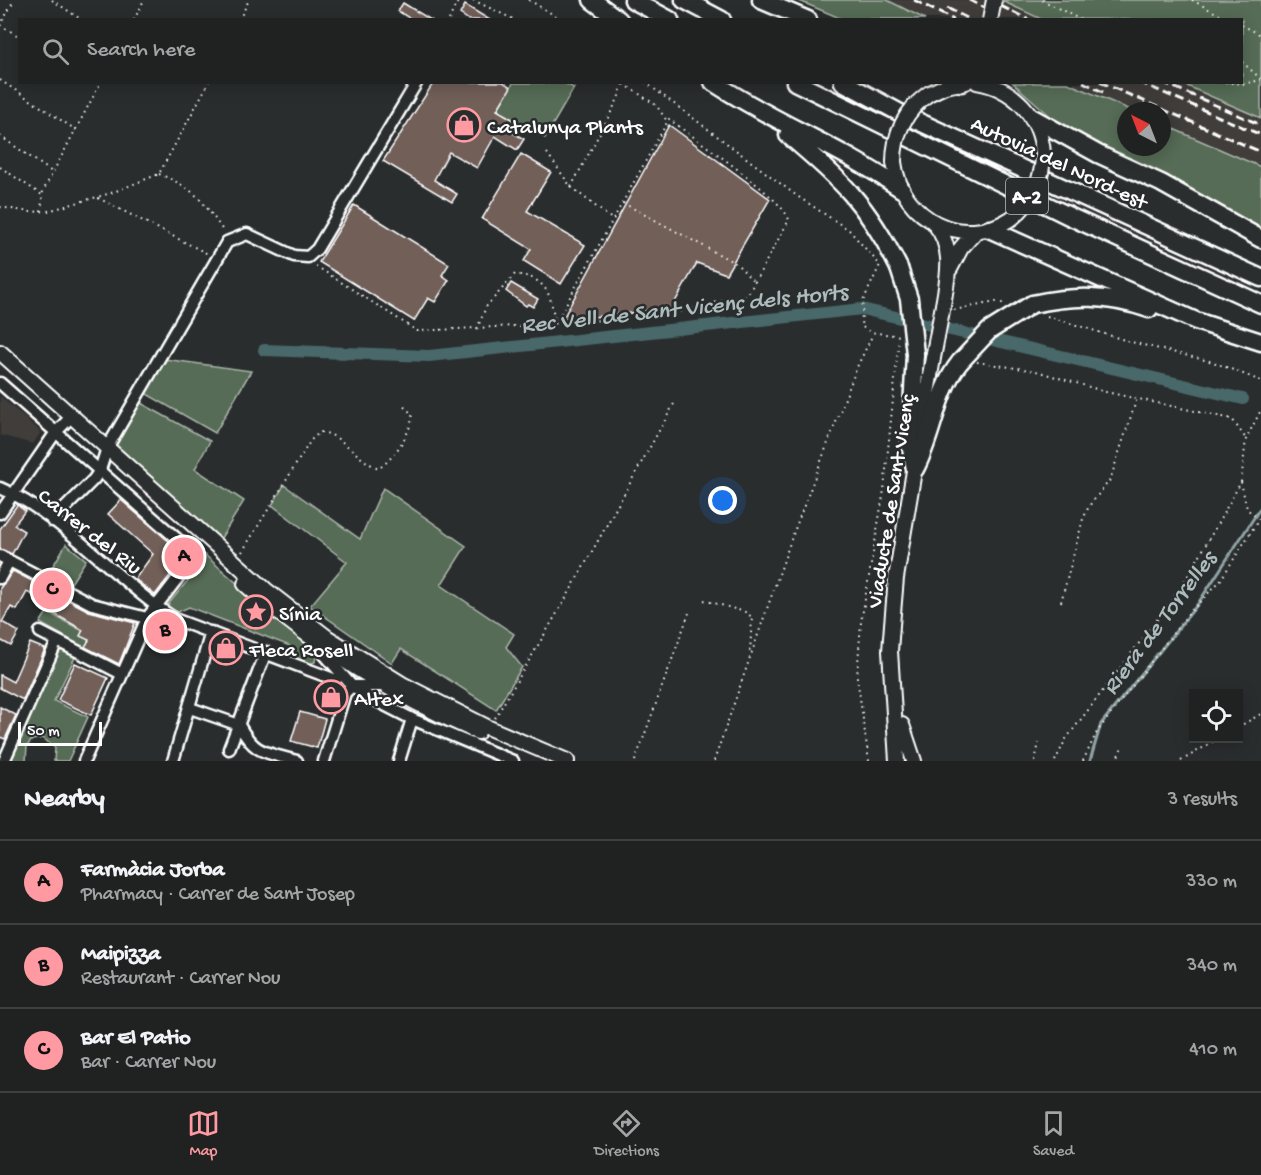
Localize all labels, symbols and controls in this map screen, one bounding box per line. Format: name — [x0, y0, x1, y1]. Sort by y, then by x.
search box — [18, 18, 1243, 84]
icon: search — [39, 35, 72, 68]
text: Search here — [87, 38, 195, 64]
north arrow — [1117, 102, 1171, 156]
shop icon: Catalunya Plants — [446, 107, 482, 143]
street label: Autovia del Nord-est — [966, 112, 1152, 218]
place label: Catalunya Plants — [487, 116, 644, 142]
road number: A-2 — [1006, 178, 1048, 214]
water label: Rec Vell de Sant Vicenç dels Horts — [520, 279, 851, 342]
street label: Viaducte de Sant Vicenç — [863, 392, 923, 611]
street label: Carrer del Riu — [31, 484, 146, 582]
your location — [708, 486, 737, 515]
pin: A — [164, 534, 204, 580]
water label: Riera de Torrelles — [1097, 545, 1226, 702]
pin: C — [32, 568, 72, 612]
place icon: Sínia — [238, 594, 274, 630]
place label: Sínia — [279, 603, 322, 629]
pin: B — [146, 608, 184, 654]
shop icon: Fleca Rosell — [208, 630, 244, 666]
place label: Fleca Rosell — [248, 639, 354, 665]
shop icon: Altex — [313, 679, 349, 715]
place label: Altex — [354, 688, 404, 714]
map controls — [1189, 689, 1243, 743]
button: locate — [1189, 689, 1243, 743]
scale bar — [18, 719, 102, 746]
text: 50 m — [27, 723, 60, 742]
text: Nearby — [24, 785, 105, 816]
text: 3 results — [1168, 789, 1237, 812]
text: Farmàcia Jorba — [81, 858, 224, 884]
text: A — [38, 871, 49, 894]
text: 330 m — [1186, 871, 1237, 894]
text: Pharmacy · Carrer de Sant Josep — [81, 884, 355, 907]
text: Maipizza — [81, 942, 160, 968]
text: B — [38, 955, 49, 978]
text: 340 m — [1187, 955, 1237, 978]
text: Restaurant · Carrer Nou — [81, 968, 280, 991]
text: Bar El Patio — [81, 1026, 191, 1052]
text: C — [38, 1039, 49, 1062]
text: 410 m — [1189, 1039, 1237, 1062]
text: Bar · Carrer Nou — [81, 1052, 216, 1075]
tab: Map — [187, 1107, 220, 1162]
tab: Directions — [594, 1107, 659, 1162]
tab: Saved — [1033, 1107, 1074, 1162]

